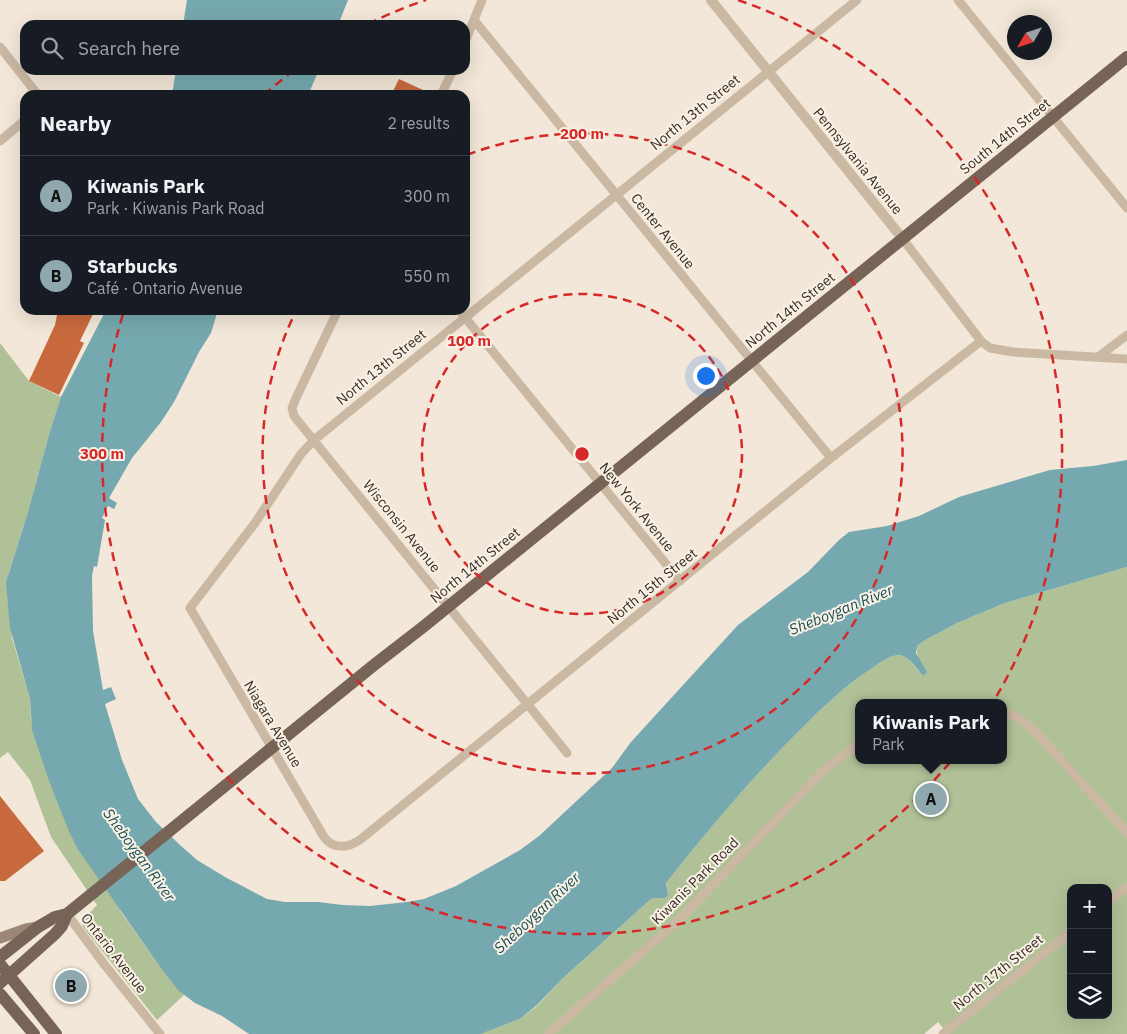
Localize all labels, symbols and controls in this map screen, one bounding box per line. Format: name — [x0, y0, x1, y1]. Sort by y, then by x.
north arrow — [1007, 15, 1052, 60]
search box — [20, 20, 470, 75]
icon: search — [38, 34, 66, 62]
text: Search here — [78, 36, 180, 60]
street label: North 13th Street — [646, 70, 744, 154]
street label: South 14th Street — [956, 94, 1054, 178]
street label: Pennsylvania Avenue — [809, 104, 907, 218]
text: Nearby — [40, 109, 111, 137]
text: 2 results — [387, 113, 450, 133]
text: 200 m — [560, 124, 604, 143]
text: Kiwanis Park — [87, 174, 205, 198]
text: A — [51, 186, 61, 206]
text: 300 m — [403, 186, 450, 206]
street label: Center Avenue — [627, 190, 699, 273]
text: Park · Kiwanis Park Road — [87, 198, 265, 218]
text: Starbucks — [87, 254, 178, 278]
text: B — [51, 266, 61, 286]
text: 550 m — [403, 266, 450, 286]
street label: North 14th Street — [741, 268, 839, 352]
text: Café · Ontario Avenue — [87, 278, 243, 298]
street label: North 13th Street — [332, 325, 430, 409]
text: 100 m — [447, 331, 491, 350]
your location — [693, 363, 719, 389]
text: 300 m — [80, 444, 124, 463]
centre of rings — [573, 445, 591, 463]
street label: New York Avenue — [596, 459, 679, 555]
street label: Wisconsin Avenue — [359, 476, 445, 576]
street label: North 14th Street — [426, 523, 524, 607]
street label: North 15th Street — [603, 544, 701, 628]
water label: Sheboygan River — [786, 580, 896, 639]
street label: Niagara Avenue — [240, 677, 306, 771]
popup — [855, 699, 1007, 764]
text: Kiwanis Park — [872, 710, 990, 734]
text: Park — [872, 734, 905, 754]
pin: A — [915, 780, 947, 818]
water label: Sheboygan River — [99, 805, 180, 905]
street label: Kiwanis Park Road — [648, 834, 742, 928]
water label: Sheboygan River — [490, 868, 584, 957]
map controls — [1067, 884, 1112, 1019]
button: + — [1067, 884, 1112, 929]
street label: Ontario Avenue — [77, 909, 151, 997]
button: − — [1067, 929, 1112, 974]
street label: North 17th Street — [949, 930, 1047, 1014]
pin: B — [55, 967, 87, 1005]
button: layers — [1067, 974, 1112, 1019]

